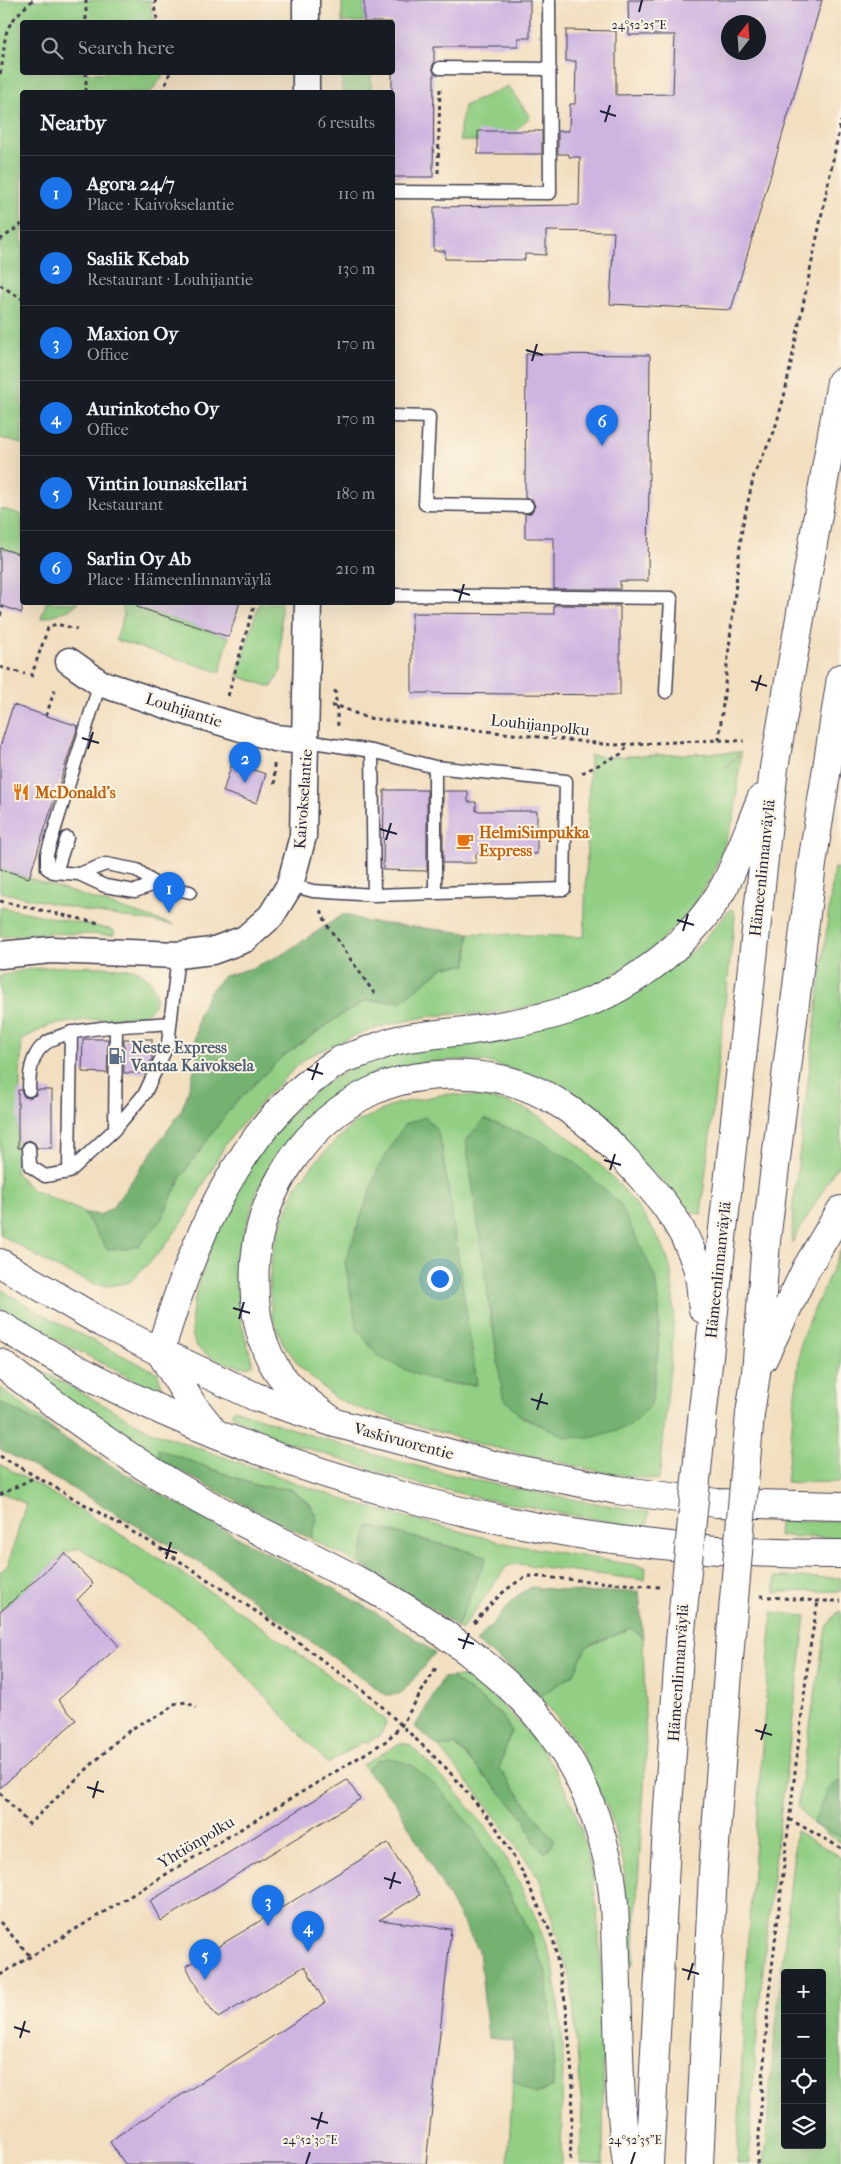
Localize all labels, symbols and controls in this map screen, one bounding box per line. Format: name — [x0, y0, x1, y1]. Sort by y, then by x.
north arrow — [721, 15, 766, 60]
text: 24°52'25"E — [612, 18, 666, 32]
search box — [20, 20, 395, 75]
icon: search — [38, 34, 66, 62]
text: Search here — [78, 37, 174, 59]
text: Nearby — [40, 111, 106, 135]
text: 6 results — [317, 113, 375, 132]
text: Agora 24/7 — [87, 173, 175, 195]
text: 1 — [53, 184, 59, 203]
text: 110 m — [338, 184, 375, 203]
text: Place · Kaivokselantie — [87, 195, 234, 214]
text: Saslik Kebab — [87, 248, 189, 270]
text: 2 — [52, 259, 60, 278]
text: 130 m — [337, 259, 375, 278]
text: Restaurant · Louhijantie — [87, 270, 253, 289]
text: Maxion Oy — [87, 323, 178, 345]
text: 3 — [53, 334, 59, 353]
text: 170 m — [336, 334, 375, 353]
text: Office — [87, 345, 129, 364]
text: Aurinkoteho Oy — [87, 398, 219, 420]
pin: 6 — [586, 405, 618, 446]
text: 4 — [51, 409, 61, 428]
text: 170 m — [336, 409, 375, 428]
text: Office — [87, 420, 129, 439]
text: Vintin lounaskellari — [87, 473, 247, 495]
text: 5 — [53, 484, 59, 503]
text: 180 m — [336, 484, 375, 503]
text: Restaurant — [87, 495, 163, 514]
text: Sarlin Oy Ab — [87, 548, 191, 570]
text: 6 — [52, 559, 60, 578]
text: 210 m — [336, 559, 375, 578]
text: Place · Hämeenlinnanväylä — [87, 570, 271, 589]
street label: Louhijantie — [143, 689, 225, 731]
street label: Louhijanpolku — [489, 710, 591, 740]
pin: 2 — [229, 742, 261, 783]
street label: Kaivokselantie — [290, 748, 316, 850]
restaurant icon: McDonald's — [11, 782, 31, 802]
place label: McDonald's — [34, 783, 116, 802]
street label: Hämeenlinnanväylä — [745, 798, 779, 938]
place label: HelmiSimpukka Express — [479, 823, 590, 861]
cafe icon: HelmiSimpukka Express — [455, 831, 475, 851]
pin: 1 — [153, 872, 185, 913]
place label: Neste Express Vantaa Kaivoksela — [130, 1038, 255, 1075]
fuel station icon: Neste Express Vantaa Kaivoksela — [107, 1046, 127, 1066]
street label: Hämeenlinnanväylä — [701, 1200, 735, 1340]
your location — [427, 1266, 453, 1292]
street label: Vaskivuorentie — [351, 1418, 456, 1463]
street label: Hämeenlinnanväylä — [664, 1603, 692, 1742]
street label: Yhtiönpolku — [154, 1812, 238, 1873]
pin: 3 — [252, 1885, 284, 1926]
pin: 4 — [292, 1911, 324, 1952]
pin: 5 — [189, 1939, 221, 1980]
map controls — [781, 1969, 826, 2149]
button: + — [781, 1969, 826, 2014]
button: − — [781, 2014, 826, 2059]
button: locate — [781, 2059, 826, 2104]
button: layers — [781, 2104, 826, 2149]
text: 24°52'30"E — [282, 2133, 338, 2147]
text: 24°52'35"E — [608, 2133, 662, 2147]

